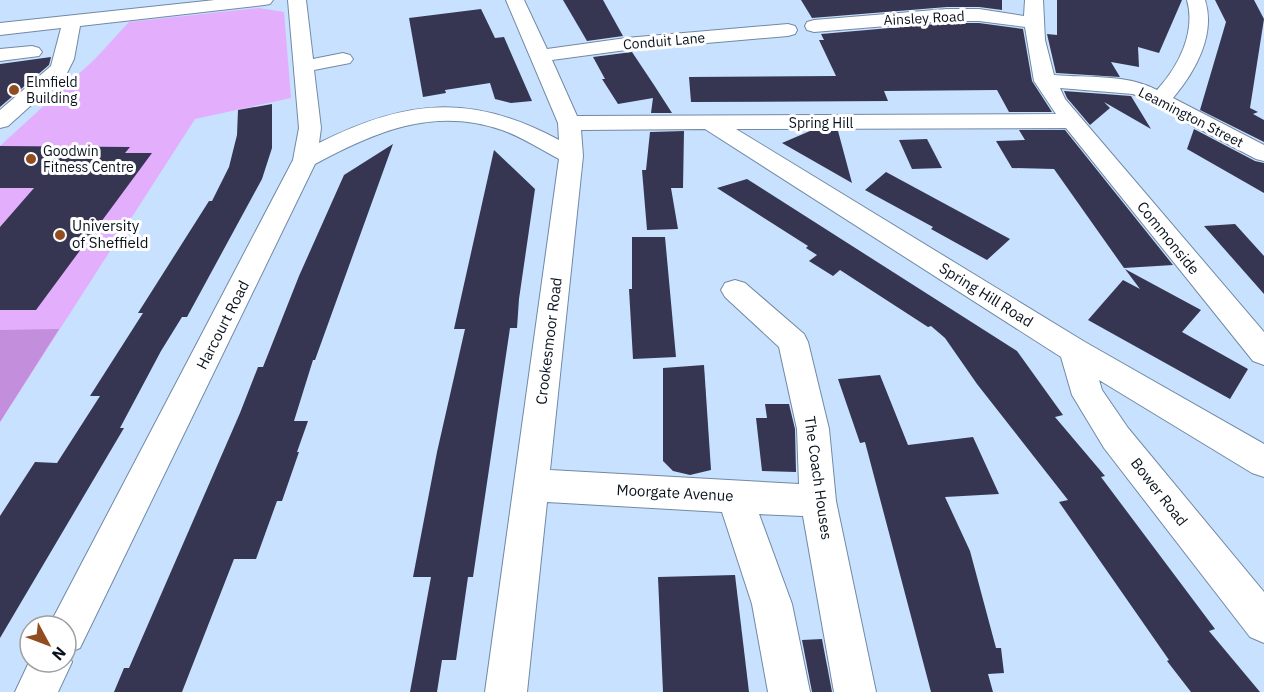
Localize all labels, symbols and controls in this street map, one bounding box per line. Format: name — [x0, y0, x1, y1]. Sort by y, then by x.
street label: Ainsley Road — [883, 7, 965, 29]
street label: Conduit Lane — [622, 28, 706, 54]
place label: Elmfield Building — [26, 73, 78, 107]
marker: Elmfield Building — [7, 83, 21, 97]
street label: Leamington Street — [1135, 83, 1247, 151]
street label: Spring Hill — [789, 114, 853, 132]
place label: Goodwin Fitness Centre — [43, 142, 134, 176]
marker: Goodwin Fitness Centre — [24, 152, 38, 166]
street label: Commonside — [1133, 197, 1204, 278]
place label: University of Sheffield — [72, 216, 149, 252]
marker: University of Sheffield — [53, 228, 67, 242]
street label: Spring Hill Road — [936, 258, 1037, 331]
street label: Crookesmoor Road — [531, 276, 566, 406]
street label: Harcourt Road — [192, 277, 253, 372]
street label: The Coach Houses — [800, 415, 837, 541]
street label: Bower Road — [1127, 454, 1192, 530]
street label: Moorgate Avenue — [616, 480, 734, 505]
north arrow — [18, 614, 78, 674]
text: N — [48, 643, 71, 665]

